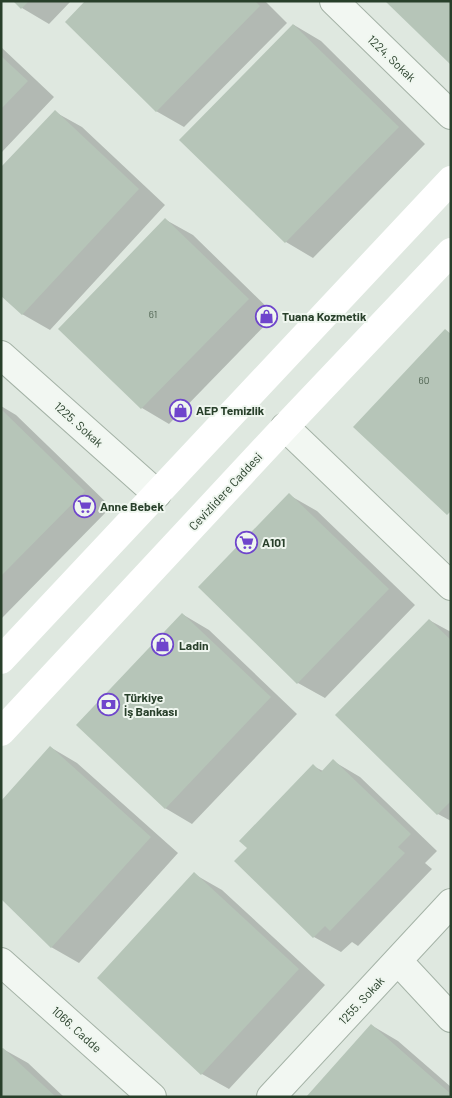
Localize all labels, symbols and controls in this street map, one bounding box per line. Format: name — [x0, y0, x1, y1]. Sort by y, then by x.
street label: 1224. Sokak — [365, 32, 419, 84]
shop icon: Tuana Kozmetik — [254, 304, 278, 328]
house number: 61 — [149, 308, 157, 320]
place label: Tuana Kozmetik — [282, 309, 367, 323]
house number: 60 — [419, 374, 429, 386]
shop icon: AEP Temizlik — [168, 398, 192, 422]
street label: 1225. Sokak — [52, 399, 106, 449]
place label: AEP Temizlik — [196, 403, 265, 417]
street label: Cevizlidere Caddesi — [185, 449, 265, 533]
supermarket icon: Anne Bebek — [72, 494, 96, 518]
place label: Anne Bebek — [100, 499, 164, 513]
supermarket icon: A101 — [234, 530, 258, 554]
place label: A101 — [262, 535, 285, 549]
shop icon: Ladin — [151, 633, 175, 657]
place label: Ladin — [179, 638, 209, 652]
place label: Türkiye İş Bankası — [124, 690, 177, 718]
bank icon: Türkiye İş Bankası — [96, 692, 120, 716]
street label: 1255. Sokak — [335, 973, 387, 1027]
street label: 1066. Cadde — [49, 1003, 105, 1055]

